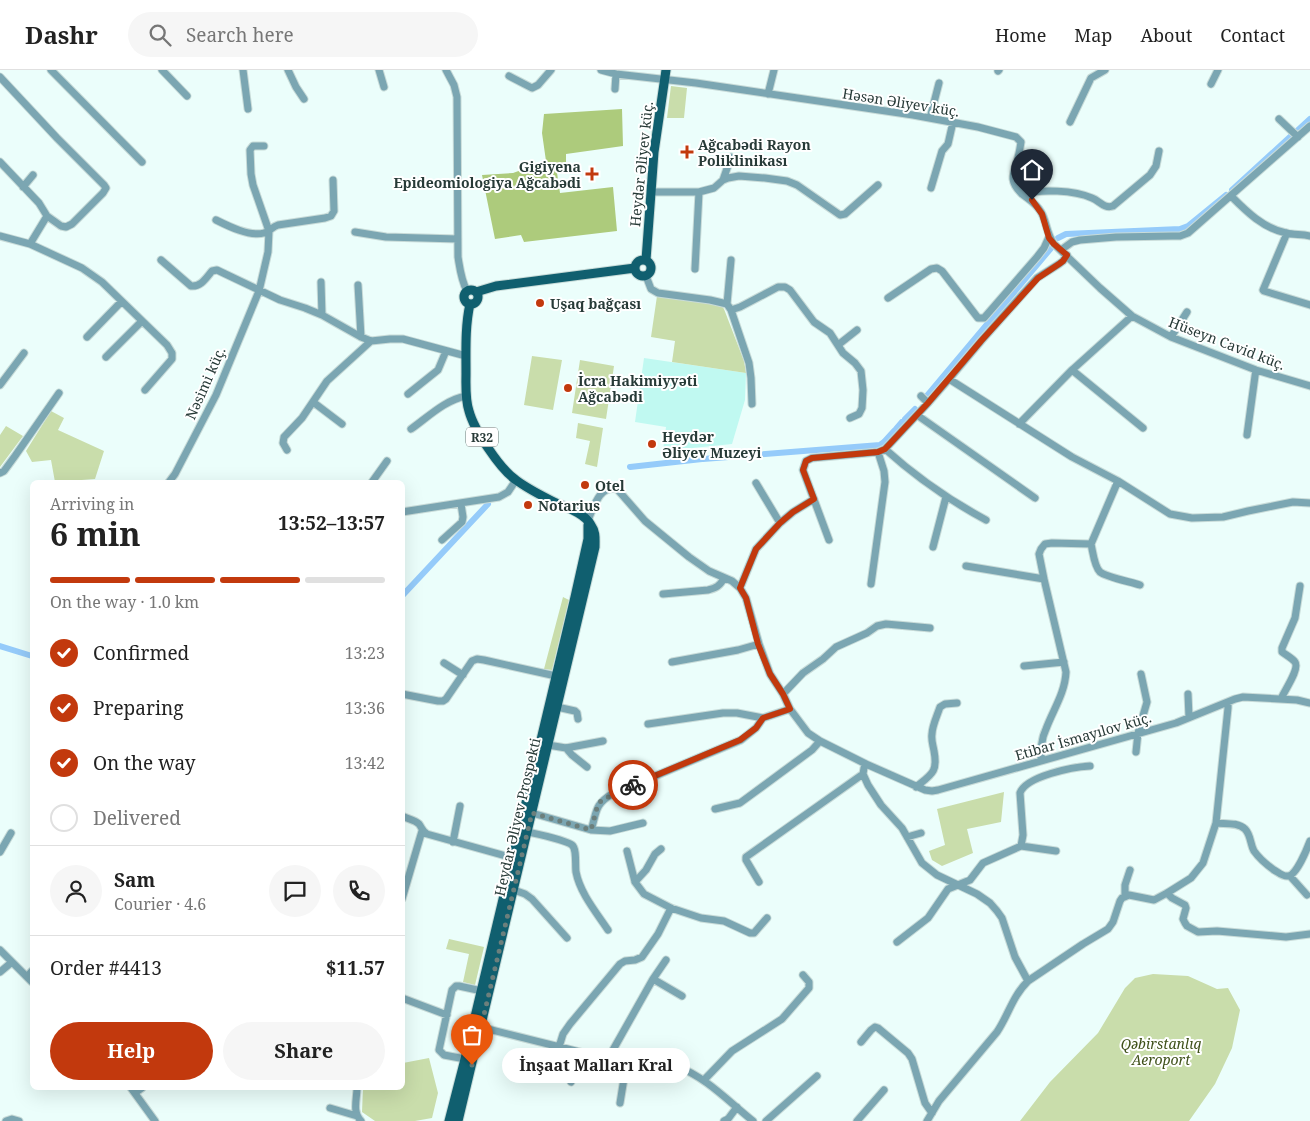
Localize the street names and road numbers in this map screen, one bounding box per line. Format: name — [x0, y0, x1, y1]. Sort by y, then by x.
street label: Həsən Əliyev küç. — [841, 83, 961, 121]
street label: Heydər Əliyev küç. — [625, 100, 657, 228]
street label: Hüseyn Cavid küç. — [1166, 312, 1288, 374]
street label: Nəsimi küç. — [180, 344, 230, 422]
road number: R32 — [466, 428, 498, 447]
street label: Etibar İsmayılov küç. — [1013, 707, 1153, 765]
street label: Heydar Əliyev Prospekti — [490, 735, 545, 898]

